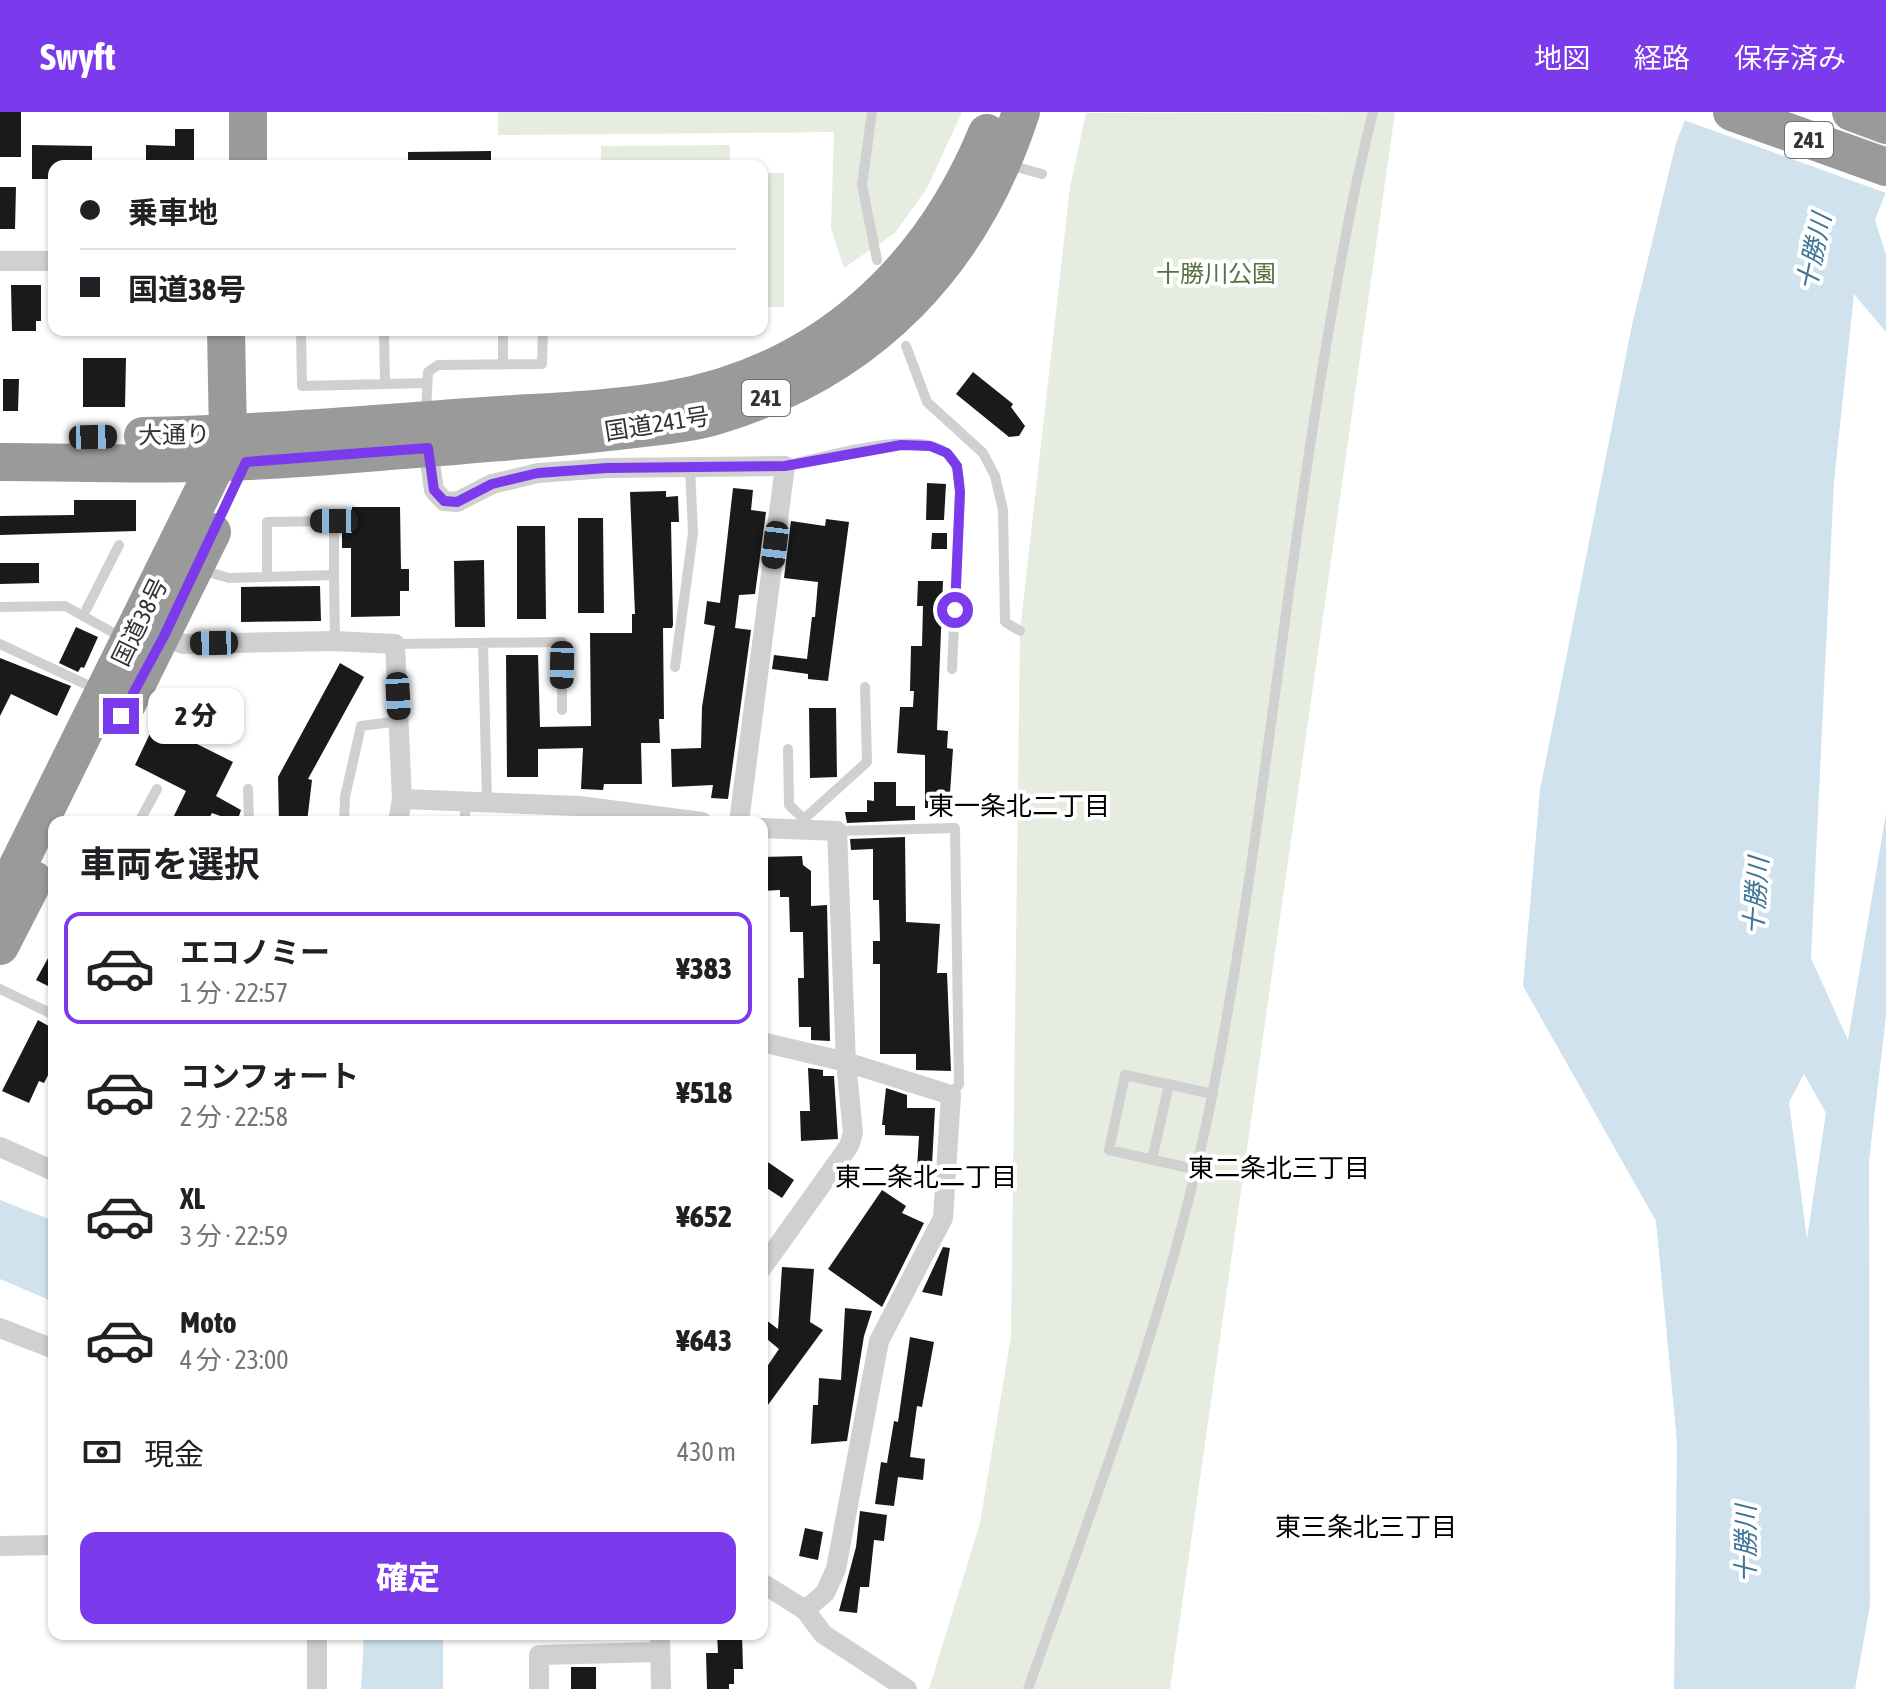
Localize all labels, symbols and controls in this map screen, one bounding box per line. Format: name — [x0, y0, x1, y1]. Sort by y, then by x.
text: Swyft — [40, 35, 115, 78]
text: 地図 — [1534, 42, 1590, 74]
text: 経路 — [1634, 42, 1690, 74]
text: 保存済み — [1734, 42, 1846, 74]
road number: 241 — [1785, 122, 1833, 158]
text: 乗車地 — [128, 195, 218, 229]
water label: 十勝川 — [1791, 208, 1837, 293]
park label: 十勝川公園 — [1156, 260, 1276, 287]
text: 国道38号 — [128, 272, 246, 306]
road number: 241 — [742, 380, 790, 416]
street label: 国道241号 — [603, 402, 711, 445]
street label: 大通り — [138, 420, 210, 449]
car — [69, 425, 117, 449]
car — [310, 509, 358, 533]
car — [760, 520, 790, 570]
street label: 国道38号 — [107, 573, 172, 670]
route start — [937, 592, 973, 628]
car — [190, 631, 238, 655]
car — [550, 641, 574, 689]
car — [385, 671, 411, 721]
callout: 2 分 — [149, 688, 245, 744]
route end — [103, 698, 139, 734]
text: 2 分 — [175, 701, 217, 731]
district label: 東一条北二丁目 — [928, 791, 1110, 821]
text: 車両を選択 — [80, 843, 260, 885]
water label: 十勝川 — [1738, 853, 1774, 936]
icon: car — [84, 932, 156, 1004]
text: エコノミー — [180, 935, 330, 969]
text: ¥383 — [676, 951, 732, 985]
text: 1 分 · 22:57 — [180, 978, 288, 1008]
icon: car — [84, 1056, 156, 1128]
text: コンフォート — [180, 1059, 359, 1093]
text: ¥518 — [676, 1075, 732, 1109]
text: 2 分 · 22:58 — [180, 1102, 288, 1132]
district label: 東二条北三丁目 — [1188, 1153, 1370, 1183]
district label: 東二条北二丁目 — [835, 1162, 1017, 1192]
icon: car — [84, 1180, 156, 1252]
text: XL — [180, 1181, 205, 1215]
text: ¥652 — [676, 1199, 732, 1233]
text: 3 分 · 22:59 — [180, 1221, 288, 1251]
icon: car — [84, 1304, 156, 1376]
text: Moto — [180, 1305, 237, 1339]
text: ¥643 — [676, 1323, 732, 1357]
text: 4 分 · 23:00 — [180, 1345, 289, 1375]
icon: cash — [80, 1430, 124, 1474]
text: 現金 — [144, 1437, 204, 1471]
text: 430 m — [677, 1437, 736, 1467]
water label: 十勝川 — [1731, 1502, 1761, 1583]
district label: 東三条北三丁目 — [1275, 1512, 1457, 1542]
button: 確定 — [80, 1532, 736, 1624]

